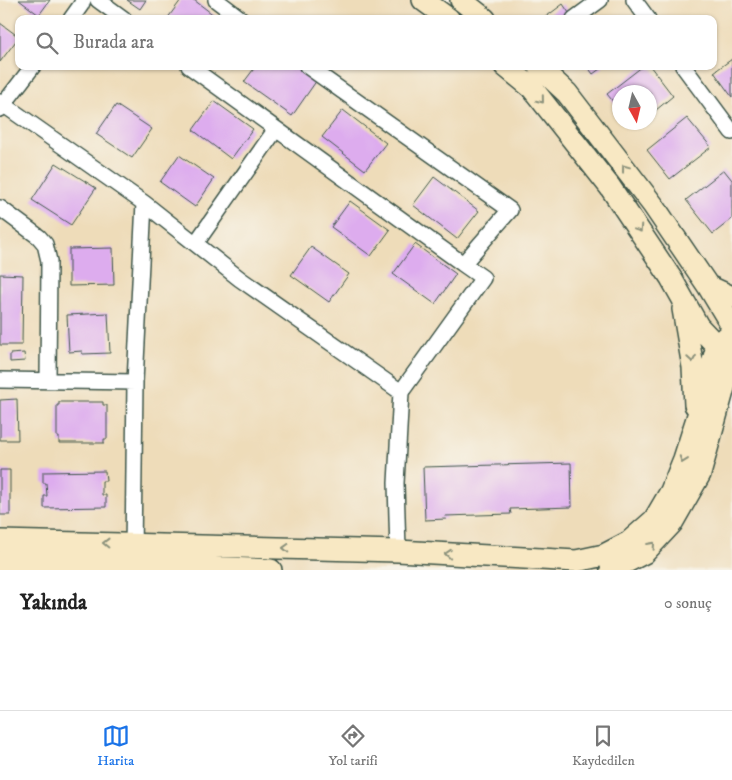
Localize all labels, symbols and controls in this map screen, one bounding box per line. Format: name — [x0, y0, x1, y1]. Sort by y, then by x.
search box — [15, 15, 717, 70]
icon: search — [33, 29, 61, 57]
text: Burada ara — [73, 31, 154, 54]
north arrow — [612, 85, 657, 130]
one-way arrow — [535, 94, 543, 103]
one-way arrow — [622, 165, 630, 174]
one-way arrow — [633, 223, 642, 233]
one-way arrow — [686, 355, 697, 363]
one-way arrow — [679, 455, 689, 464]
one-way arrow — [102, 538, 110, 548]
one-way arrow — [646, 541, 655, 550]
one-way arrow — [281, 543, 289, 553]
one-way arrow — [444, 549, 452, 560]
text: Yakında — [20, 590, 87, 616]
text: 0 sonuç — [664, 593, 712, 613]
tab: Harita — [97, 722, 134, 770]
tab: Yol tarifi — [328, 722, 378, 770]
tab: Kaydedilen — [572, 722, 635, 770]

